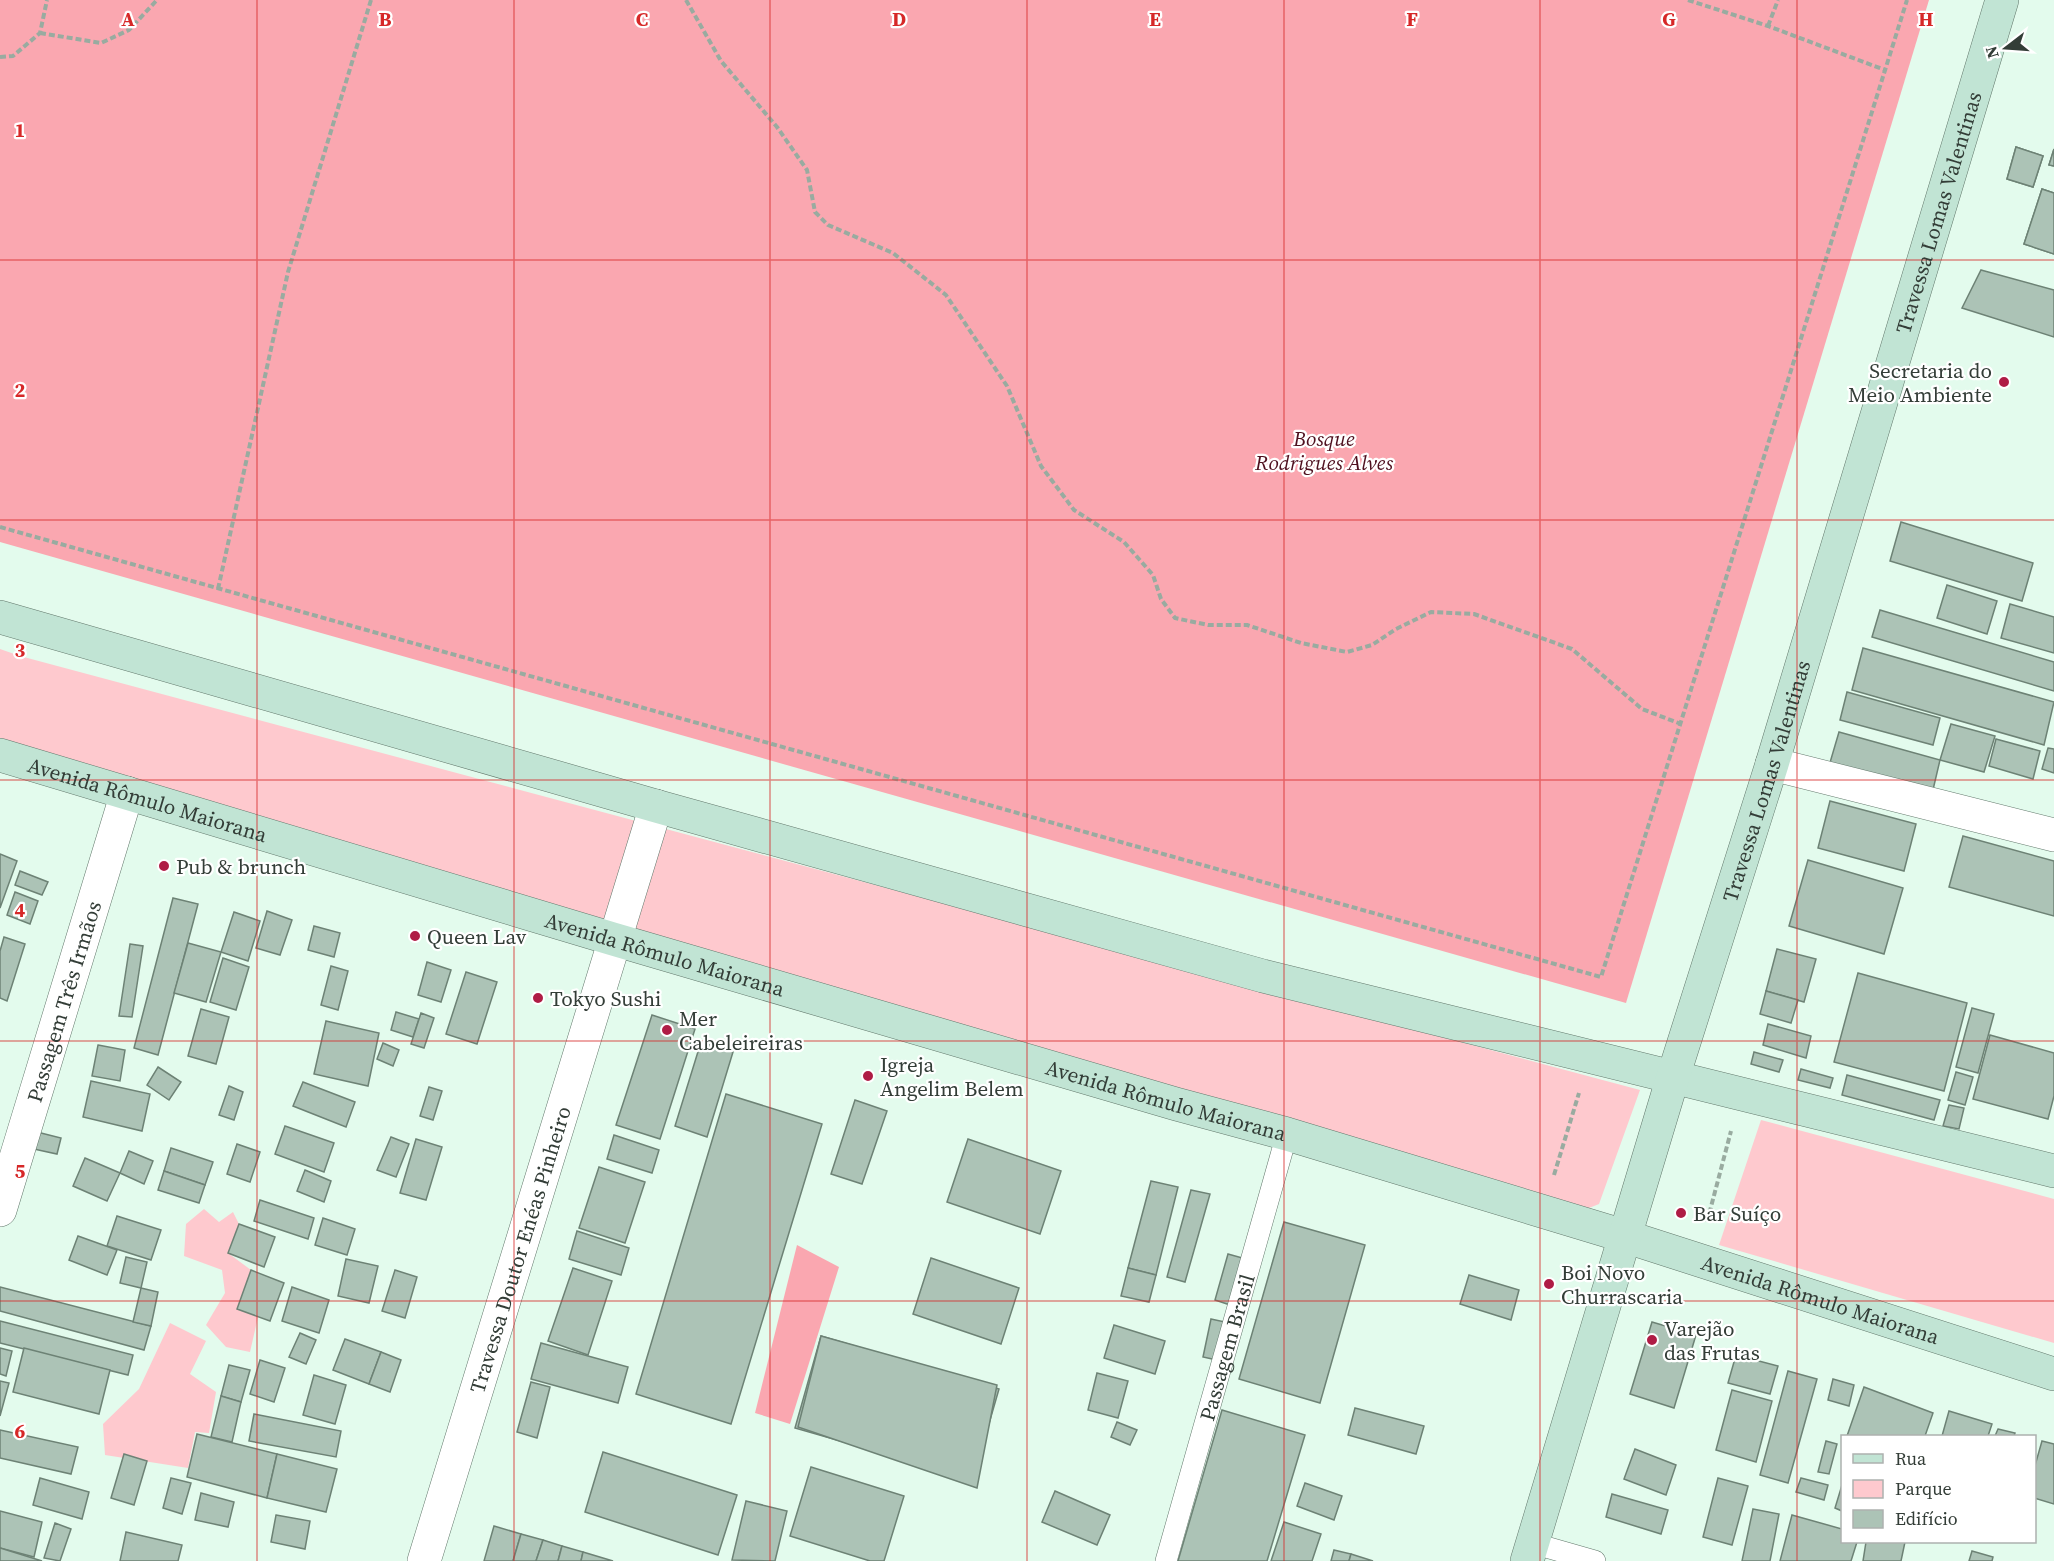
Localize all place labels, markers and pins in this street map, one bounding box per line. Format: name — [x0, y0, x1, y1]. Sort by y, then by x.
place label: Secretaria do Meio Ambiente — [1848, 356, 1992, 409]
marker: Secretaria do Meio Ambiente — [1997, 375, 2011, 389]
place label: Pub & brunch — [176, 852, 306, 881]
marker: Pub & brunch — [157, 859, 171, 873]
place label: Queen Lav — [427, 922, 527, 951]
marker: Queen Lav — [408, 929, 422, 943]
place label: Tokyo Sushi — [550, 984, 661, 1013]
marker: Tokyo Sushi — [531, 991, 545, 1005]
place label: Mer Cabeleireiras — [679, 1004, 803, 1057]
marker: Mer Cabeleireiras — [660, 1023, 674, 1037]
place label: Igreja Angelim Belem — [880, 1050, 1024, 1103]
marker: Igreja Angelim Belem — [861, 1069, 875, 1083]
place label: Bar Suíço — [1693, 1199, 1781, 1228]
marker: Bar Suíço — [1674, 1206, 1688, 1220]
place label: Boi Novo Churrascaria — [1561, 1258, 1683, 1311]
marker: Boi Novo Churrascaria — [1542, 1277, 1556, 1291]
place label: Varejão das Frutas — [1664, 1314, 1760, 1367]
marker: Varejão das Frutas — [1645, 1333, 1659, 1347]

